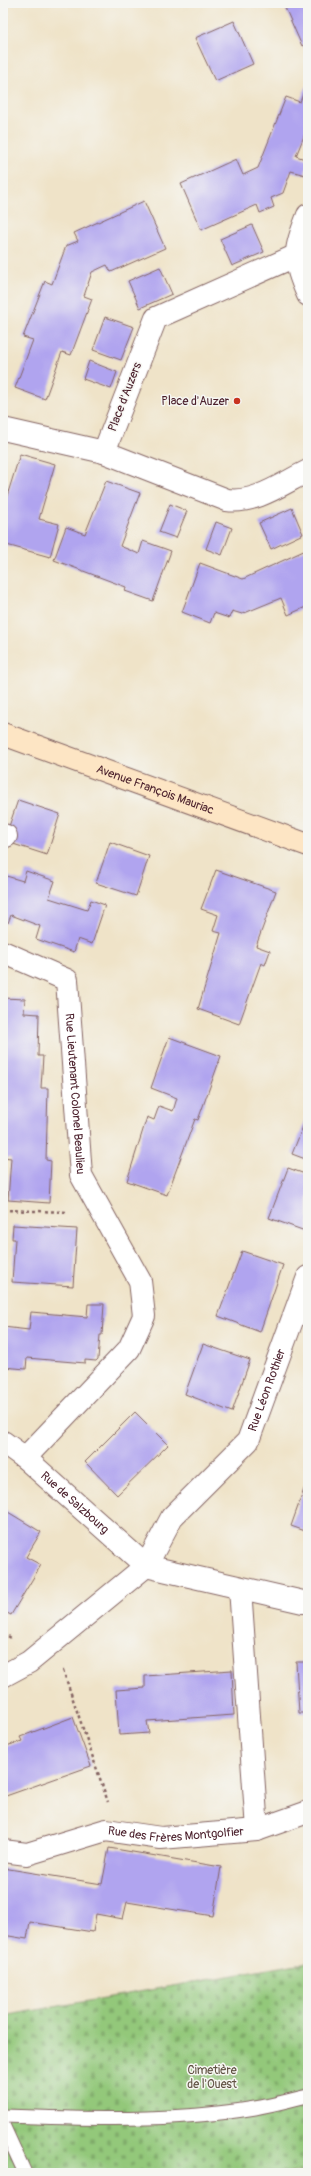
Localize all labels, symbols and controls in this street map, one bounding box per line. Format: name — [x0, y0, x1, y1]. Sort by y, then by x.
street label: Place d'Auzers — [105, 360, 145, 434]
place label: Place d'Auzer — [161, 394, 230, 409]
marker: Place d'Auzer — [232, 396, 242, 406]
street label: Avenue François Mauriac — [94, 761, 216, 818]
street label: Rue Lieutenant Colonel Beaulieu — [62, 1013, 88, 1175]
street label: Rue Léon Rothier — [245, 1346, 289, 1433]
street label: Rue de Salzbourg — [38, 1468, 112, 1537]
street label: Rue des Frères Montgolfier — [107, 1823, 245, 1846]
park label: Cimetière de l'Ouest — [187, 2063, 237, 2092]

